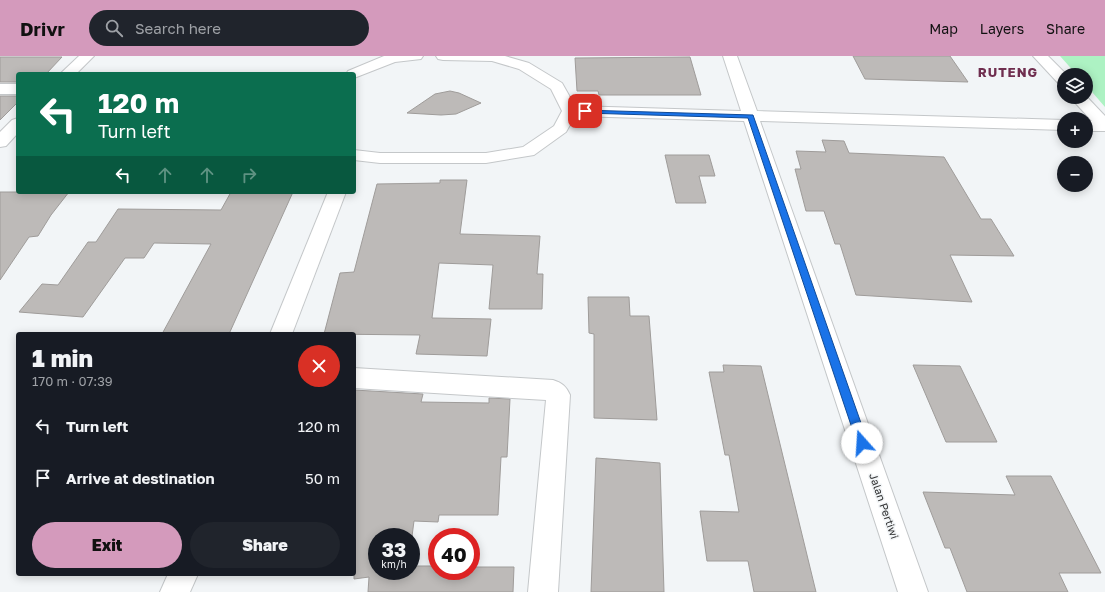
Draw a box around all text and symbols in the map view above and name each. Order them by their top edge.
search box [89,10,369,46]
text: Drivr [20,17,65,40]
icon: search [103,17,125,39]
text: Search here [135,19,221,37]
text: Map [929,20,958,37]
text: Layers [980,20,1024,37]
text: Share [1046,20,1085,37]
district label: RUTENG [978,64,1038,80]
map controls [1057,68,1093,192]
button: layers [1057,68,1093,104]
text: 120 m [98,86,179,119]
icon: left [32,88,84,140]
pin [568,94,602,128]
icon: arrive [574,100,596,122]
button: + [1057,112,1093,148]
text: Turn left [98,120,171,142]
button: − [1057,156,1093,192]
icon: left [112,164,134,186]
icon: ahead [154,164,176,186]
icon: ahead [196,164,218,186]
icon: right [238,164,260,186]
text: 1 min [32,343,93,372]
button: close [298,345,340,387]
text: 170 m · 07:39 [32,373,113,389]
icon: left [32,415,54,437]
text: Turn left [66,417,128,435]
text: 120 m [298,417,340,435]
position arrow [841,422,883,464]
icon: arrive [32,467,54,489]
text: Arrive at destination [66,469,215,487]
text: 50 m [305,469,340,487]
street label: Jalan Pertiwi [867,471,902,541]
button: Exit [32,522,182,568]
button: Share [190,522,340,568]
speed limit sign: 40 [428,528,480,580]
text: 33 [382,537,406,561]
text: km/h [381,558,407,570]

